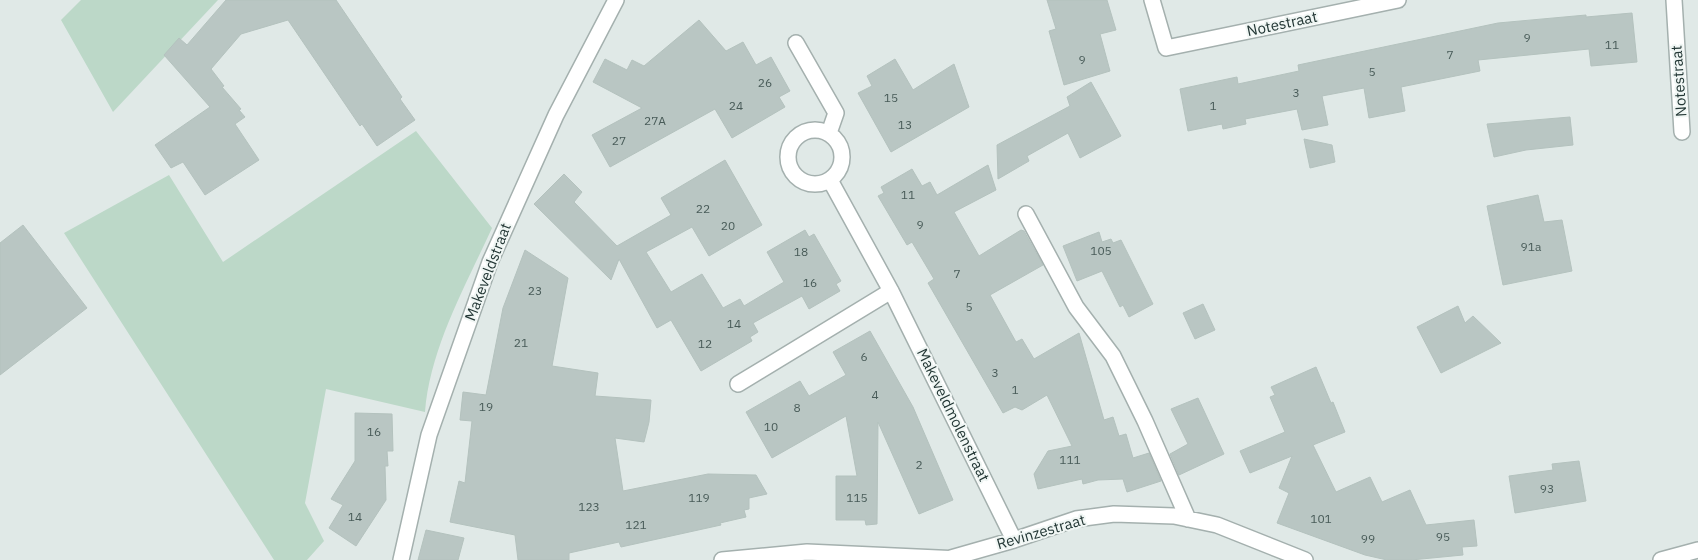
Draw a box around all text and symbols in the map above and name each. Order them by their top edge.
street label: Notestraat [1245,7,1319,40]
house number: 9 [1523,30,1531,45]
house number: 11 [1605,37,1619,52]
street label: Notestraat [1667,45,1690,117]
house number: 7 [1446,47,1454,62]
house number: 9 [1078,52,1086,67]
house number: 5 [1368,64,1376,79]
house number: 26 [758,75,772,90]
house number: 3 [1292,85,1300,100]
house number: 15 [884,90,898,105]
house number: 24 [729,98,743,113]
house number: 1 [1209,98,1217,113]
house number: 27A [644,113,666,128]
house number: 13 [898,117,912,132]
house number: 27 [612,133,626,148]
house number: 11 [901,187,915,202]
house number: 22 [696,201,710,216]
house number: 9 [916,217,924,232]
house number: 20 [721,218,735,233]
street label: Makeveldstraat [460,220,515,324]
house number: 91a [1521,239,1542,254]
house number: 105 [1090,243,1112,258]
house number: 18 [794,244,808,259]
house number: 7 [953,266,961,281]
house number: 16 [803,275,817,290]
house number: 23 [528,283,542,298]
house number: 5 [965,299,973,314]
house number: 14 [727,316,741,331]
house number: 21 [514,335,528,350]
house number: 12 [698,336,712,351]
street label: Makeveldmolenstraat [913,345,994,484]
house number: 6 [860,349,868,364]
house number: 3 [991,365,999,380]
house number: 1 [1011,382,1019,397]
house number: 4 [871,387,879,402]
house number: 19 [479,399,493,414]
house number: 8 [793,400,801,415]
house number: 10 [764,419,778,434]
house number: 16 [367,424,381,439]
house number: 111 [1059,452,1081,467]
house number: 2 [915,457,923,472]
house number: 93 [1540,481,1554,496]
house number: 119 [688,490,710,505]
house number: 115 [846,490,868,505]
house number: 123 [578,499,600,514]
house number: 14 [348,509,362,524]
street label: Revinzestraat [994,510,1087,553]
house number: 101 [1310,511,1332,526]
house number: 121 [625,517,647,532]
house number: 95 [1436,529,1450,544]
house number: 99 [1361,531,1375,546]

